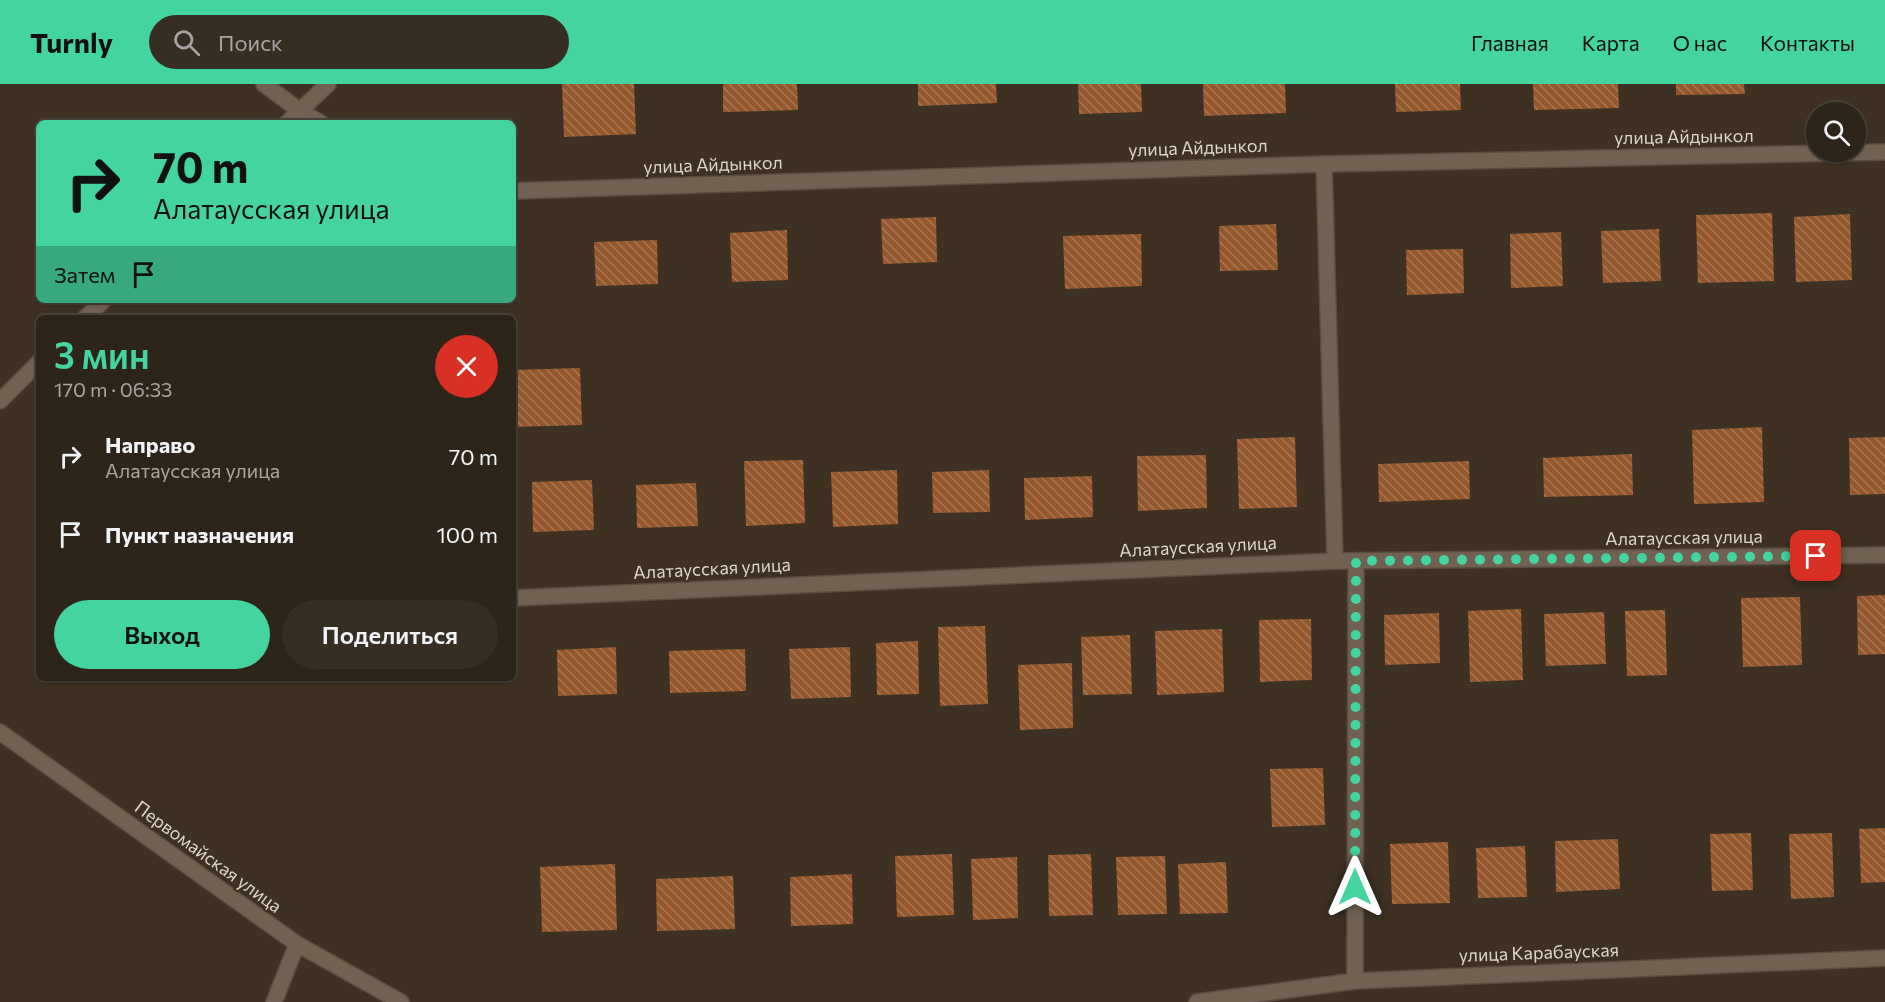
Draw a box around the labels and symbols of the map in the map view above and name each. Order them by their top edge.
street label: улица Айдынкол [1614,124,1754,148]
street label: улица Айдынкол [1128,134,1268,160]
street label: улица Айдынкол [643,151,783,177]
street label: Алатаусская улица [1605,525,1763,549]
pin [1790,530,1841,581]
street label: Алатаусская улица [1119,531,1277,561]
street label: Алатаусская улица [633,553,791,583]
street label: Первомайская улица [131,796,286,917]
position arrow [1323,855,1387,919]
street label: улица Карабауская [1458,938,1619,966]

